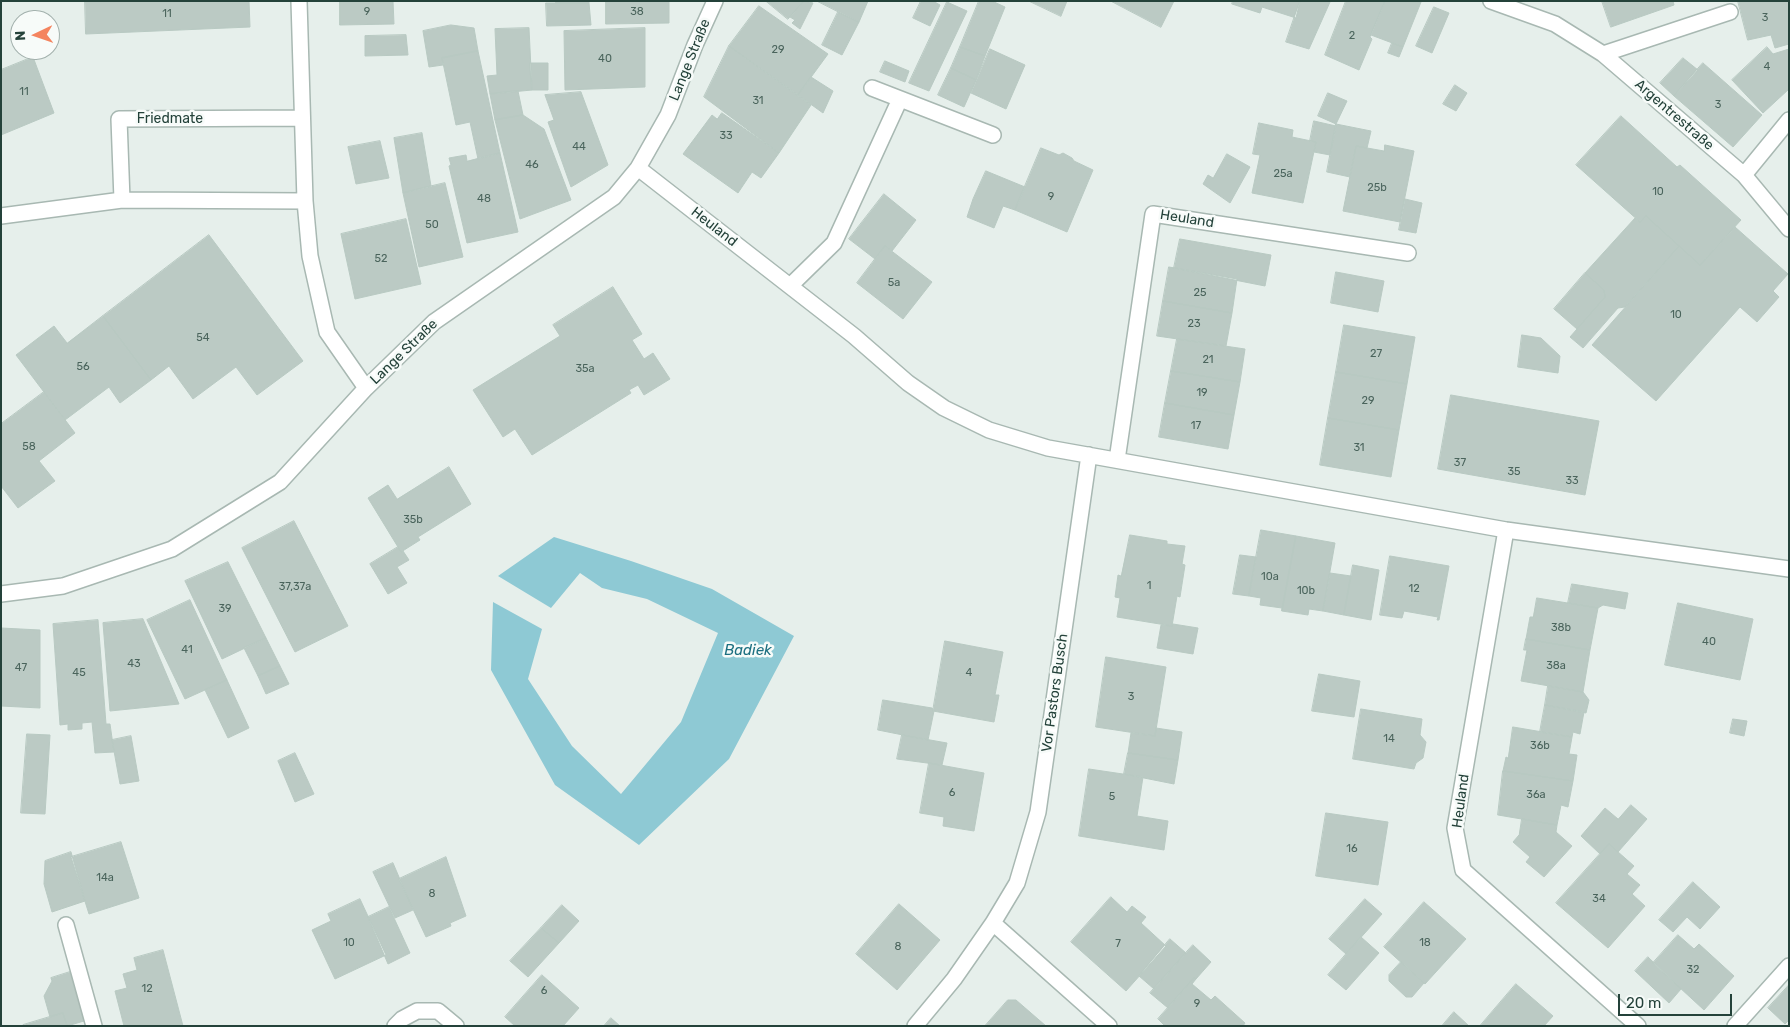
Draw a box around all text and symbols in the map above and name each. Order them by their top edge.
house number: 9 [364,5,370,19]
house number: 38 [630,5,644,19]
house number: 11 [162,7,172,21]
north arrow [10,10,60,60]
house number: 3 [1762,11,1768,25]
street label: Lange Straße [666,17,714,103]
house number: 2 [1349,29,1355,43]
text: N [12,30,29,41]
house number: 29 [772,43,784,57]
house number: 40 [598,52,612,66]
house number: 4 [1764,60,1770,74]
street label: Argentrestraße [1631,76,1717,154]
house number: 11 [19,85,29,99]
house number: 31 [752,94,764,108]
house number: 3 [1715,98,1721,112]
street label: Friedmate [137,111,203,127]
house number: 33 [719,129,733,143]
house number: 44 [572,140,586,154]
house number: 46 [525,158,539,172]
house number: 25a [1273,167,1293,181]
house number: 25b [1367,181,1387,195]
house number: 10 [1652,185,1664,199]
house number: 9 [1048,190,1054,204]
house number: 48 [477,192,491,206]
street label: Heuland [687,204,741,250]
street label: Heuland [1159,206,1215,232]
house number: 50 [425,218,439,232]
house number: 52 [375,252,387,266]
house number: 5a [888,276,900,290]
house number: 25 [1194,286,1206,300]
house number: 10 [1670,308,1682,322]
street label: Lange Straße [367,316,441,388]
house number: 23 [1187,317,1201,331]
house number: 54 [196,331,210,345]
house number: 27 [1370,347,1382,361]
house number: 21 [1202,353,1214,367]
house number: 56 [76,360,90,374]
house number: 35a [575,362,595,376]
house number: 19 [1196,386,1208,400]
house number: 29 [1362,394,1374,408]
house number: 17 [1191,419,1201,433]
house number: 58 [22,440,36,454]
house number: 31 [1353,441,1365,455]
house number: 37 [1454,456,1466,470]
house number: 35 [1507,465,1521,479]
house number: 33 [1565,474,1579,488]
house number: 35b [403,513,423,527]
house number: 10a [1261,570,1279,584]
house number: 1 [1147,579,1151,593]
house number: 37,37a [279,580,311,594]
house number: 12 [1408,582,1420,596]
house number: 10b [1297,584,1315,598]
house number: 39 [218,602,232,616]
house number: 38b [1551,621,1571,635]
street label: Vor Pastors Busch [1038,633,1072,753]
house number: 40 [1702,635,1716,649]
water label: Badiek [724,642,772,660]
house number: 41 [181,643,193,657]
house number: 43 [127,657,141,671]
house number: 38a [1546,659,1566,673]
house number: 47 [15,661,27,675]
house number: 45 [72,666,86,680]
house number: 4 [966,666,972,680]
house number: 3 [1128,690,1134,704]
house number: 14 [1383,732,1395,746]
house number: 36b [1530,739,1550,753]
street label: Heuland [1449,773,1473,829]
house number: 6 [949,786,955,800]
house number: 36a [1526,788,1546,802]
house number: 5 [1109,790,1115,804]
house number: 16 [1346,842,1358,856]
house number: 14a [96,871,114,885]
house number: 8 [429,887,435,901]
house number: 34 [1592,892,1606,906]
house number: 10 [343,936,355,950]
house number: 18 [1419,936,1431,950]
house number: 7 [1115,937,1121,951]
house number: 8 [895,940,901,954]
house number: 32 [1686,963,1700,977]
house number: 12 [141,982,153,996]
house number: 6 [541,984,547,998]
scale bar [1620,984,1734,1016]
text: 20 m [1626,994,1661,1012]
house number: 9 [1194,997,1200,1011]

